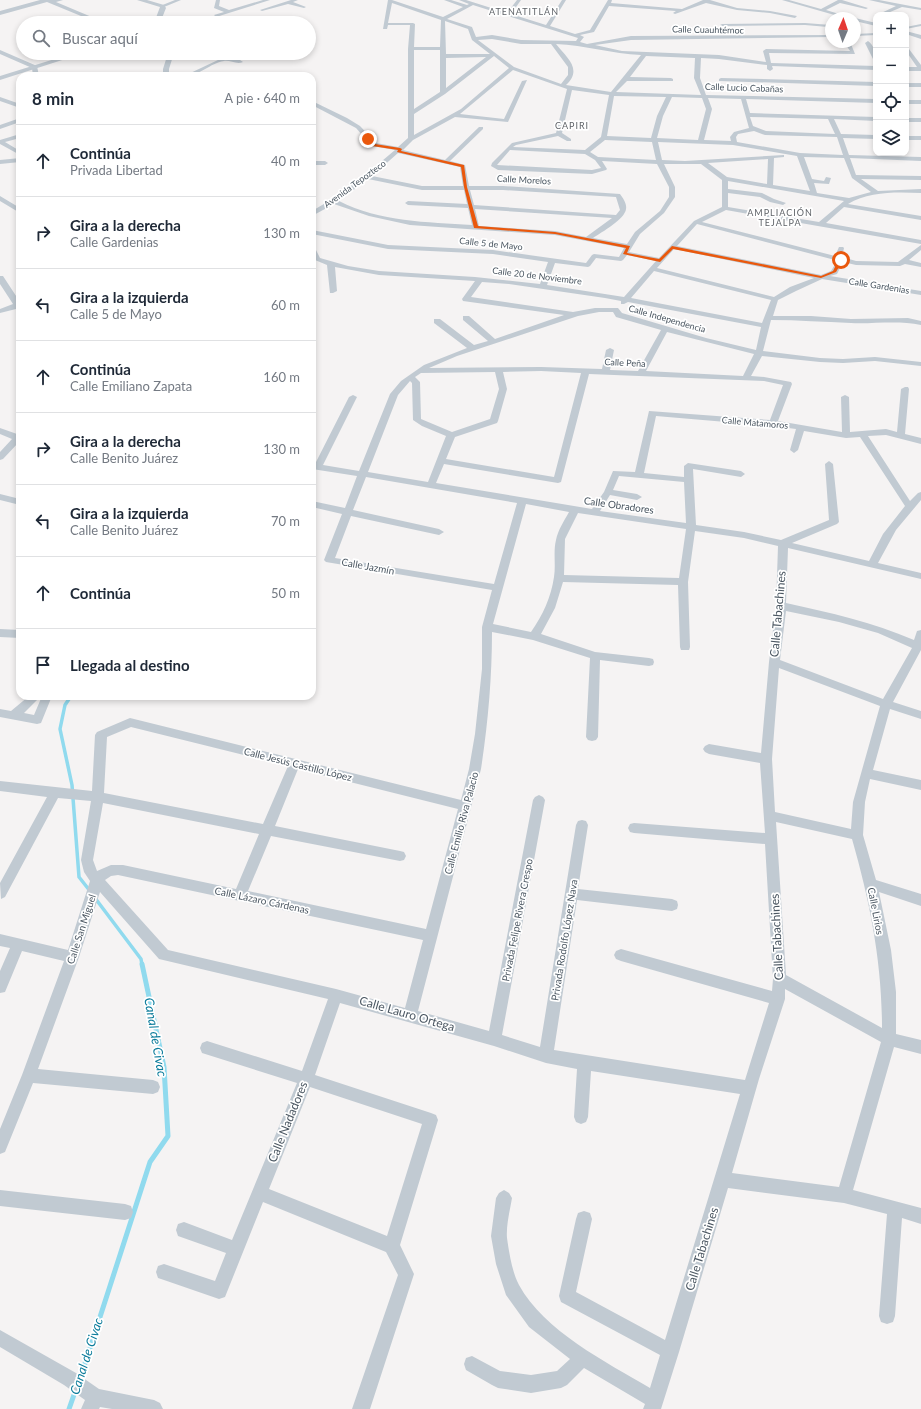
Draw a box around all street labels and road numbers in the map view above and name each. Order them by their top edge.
street label: Calle Cuauhtémoc [672,23,745,36]
street label: Calle Lucio Cabañas [705,81,783,94]
street label: Avenida Tepozteco [321,157,388,210]
street label: Calle Morelos [497,173,551,186]
street label: Calle 5 de Mayo [459,235,523,252]
street label: Calle 20 de Noviembre [492,265,583,286]
street label: Calle Gardenias [848,275,910,296]
street label: Calle Independencia [627,302,707,335]
street label: Calle Peña [604,356,646,369]
street label: Calle Matamoros [721,414,789,431]
street label: Calle Obradores [583,494,655,516]
street label: Calle Jazmín [341,555,395,577]
street label: Calle Tabachines [766,570,789,658]
street label: Calle Jesús Castillo López [243,745,354,783]
street label: Calle Emilio Riva Palacio [442,770,481,876]
street label: Privada Felipe Rivera Crespo [499,857,535,982]
street label: Privada Rodolfo López Nava [548,878,580,1002]
street label: Calle Lázaro Cárdenas [214,884,310,916]
street label: Calle Lirios [866,886,886,936]
street label: Calle San Miguel [64,893,98,965]
street label: Calle Tabachines [767,893,786,981]
street label: Calle Lauro Ortega [358,993,457,1034]
street label: Calle Nadadores [264,1079,311,1164]
street label: Calle Tabachines [682,1205,721,1292]

